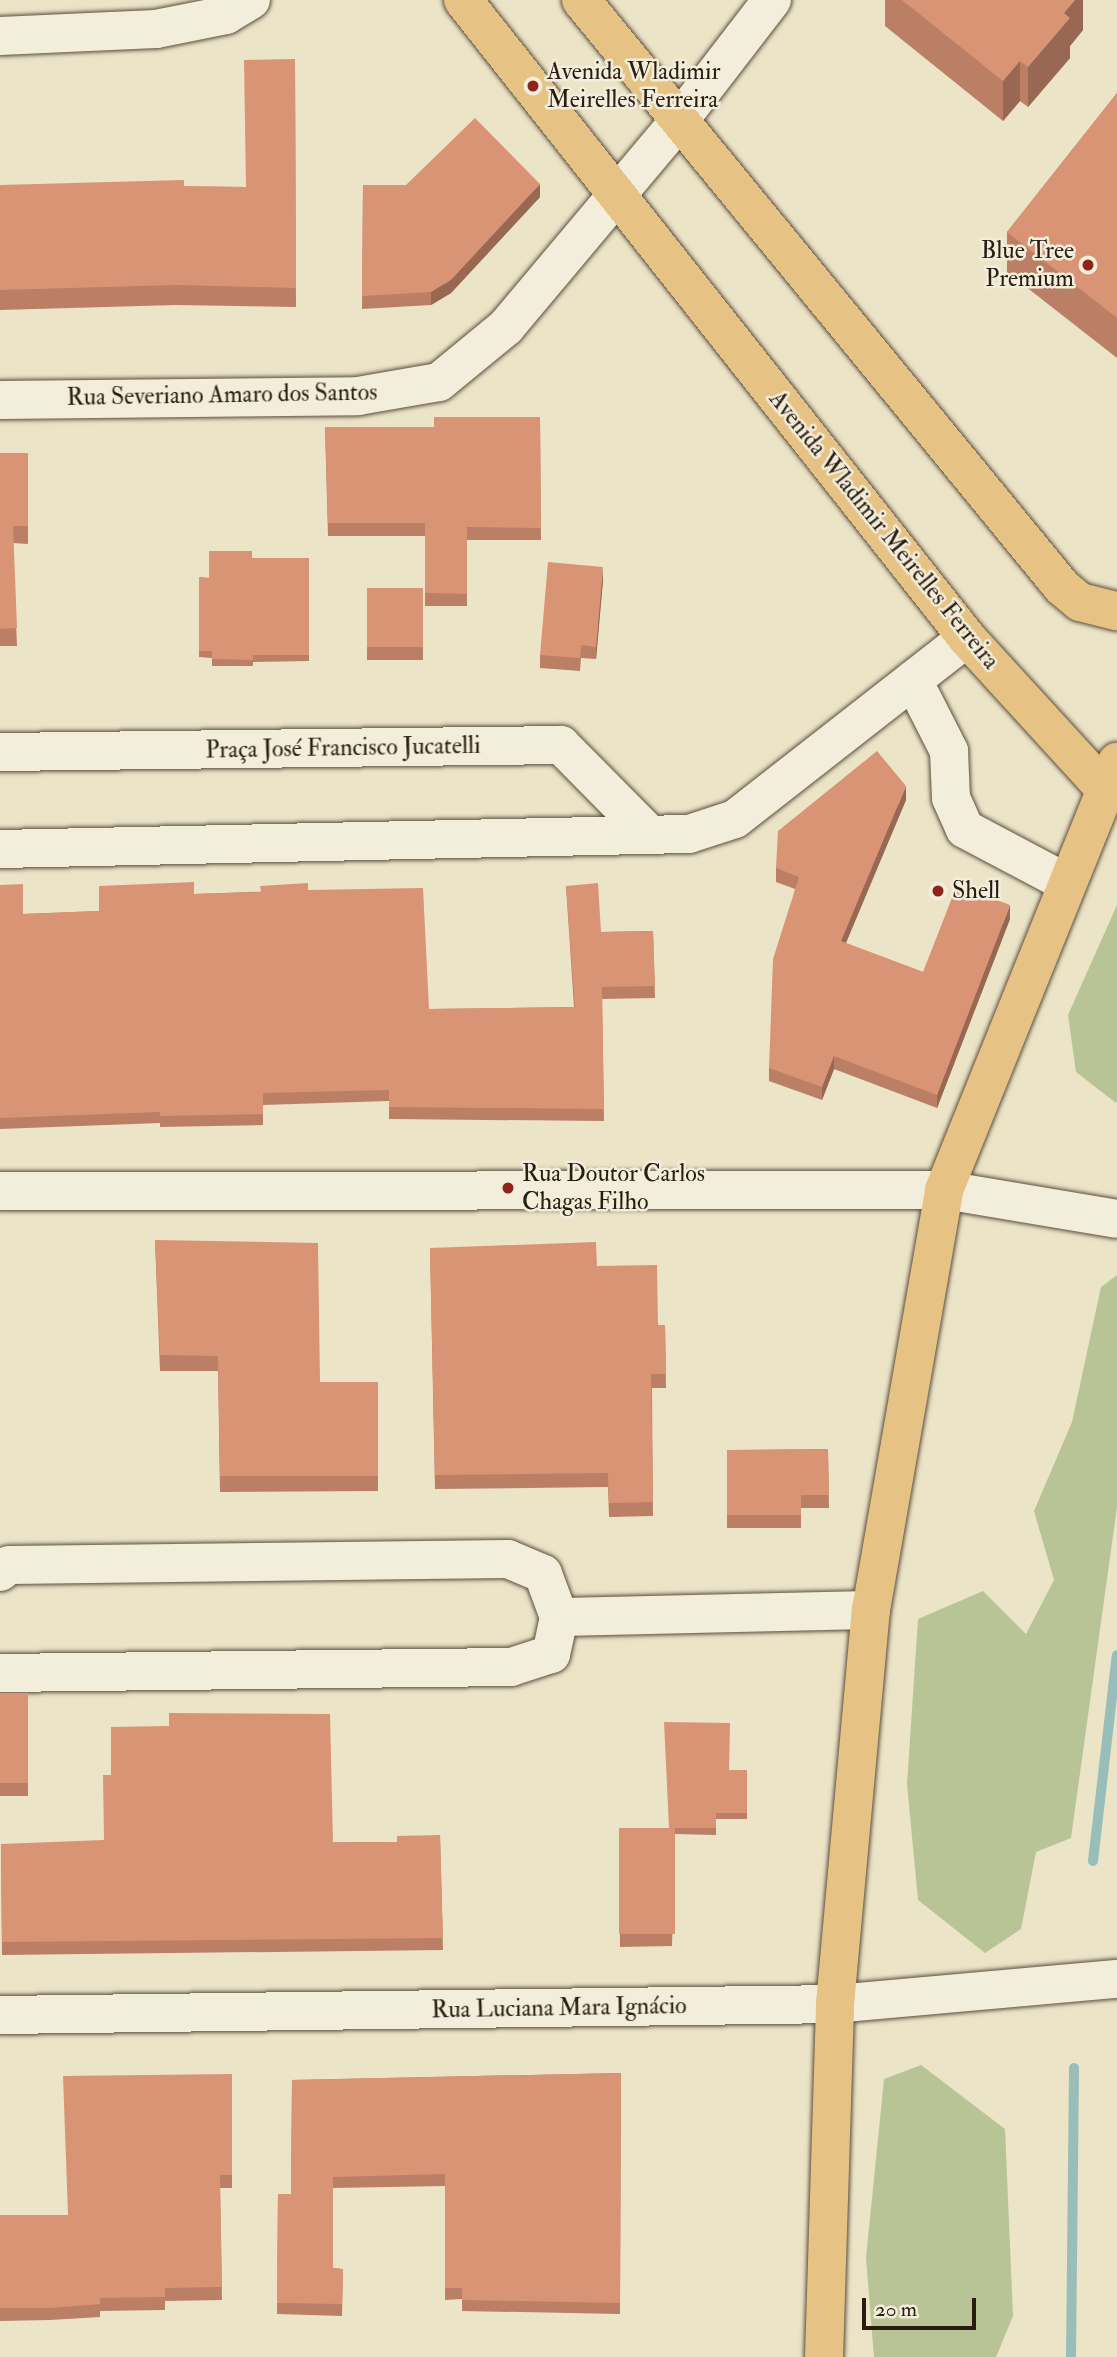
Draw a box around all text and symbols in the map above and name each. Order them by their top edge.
place label: Avenida Wladimir Meirelles Ferreira [547,58,720,114]
marker: Avenida Wladimir Meirelles Ferreira [525,78,541,94]
place label: Blue Tree Premium [981,237,1074,293]
marker: Blue Tree Premium [1080,257,1096,273]
street label: Rua Severiano Amaro dos Santos [66,378,378,412]
street label: Avenida Wladimir Meirelles Ferreira [763,385,1005,675]
street label: Praça José Francisco Jucatelli [205,731,481,765]
place label: Shell [952,877,1000,905]
marker: Shell [930,883,946,899]
place label: Rua Doutor Carlos Chagas Filho [522,1160,705,1216]
marker: Rua Doutor Carlos Chagas Filho [500,1180,516,1196]
street label: Rua Luciana Mara Ignácio [431,1991,687,2025]
scale bar [865,2284,979,2328]
text: 20 m [875,2296,917,2323]

